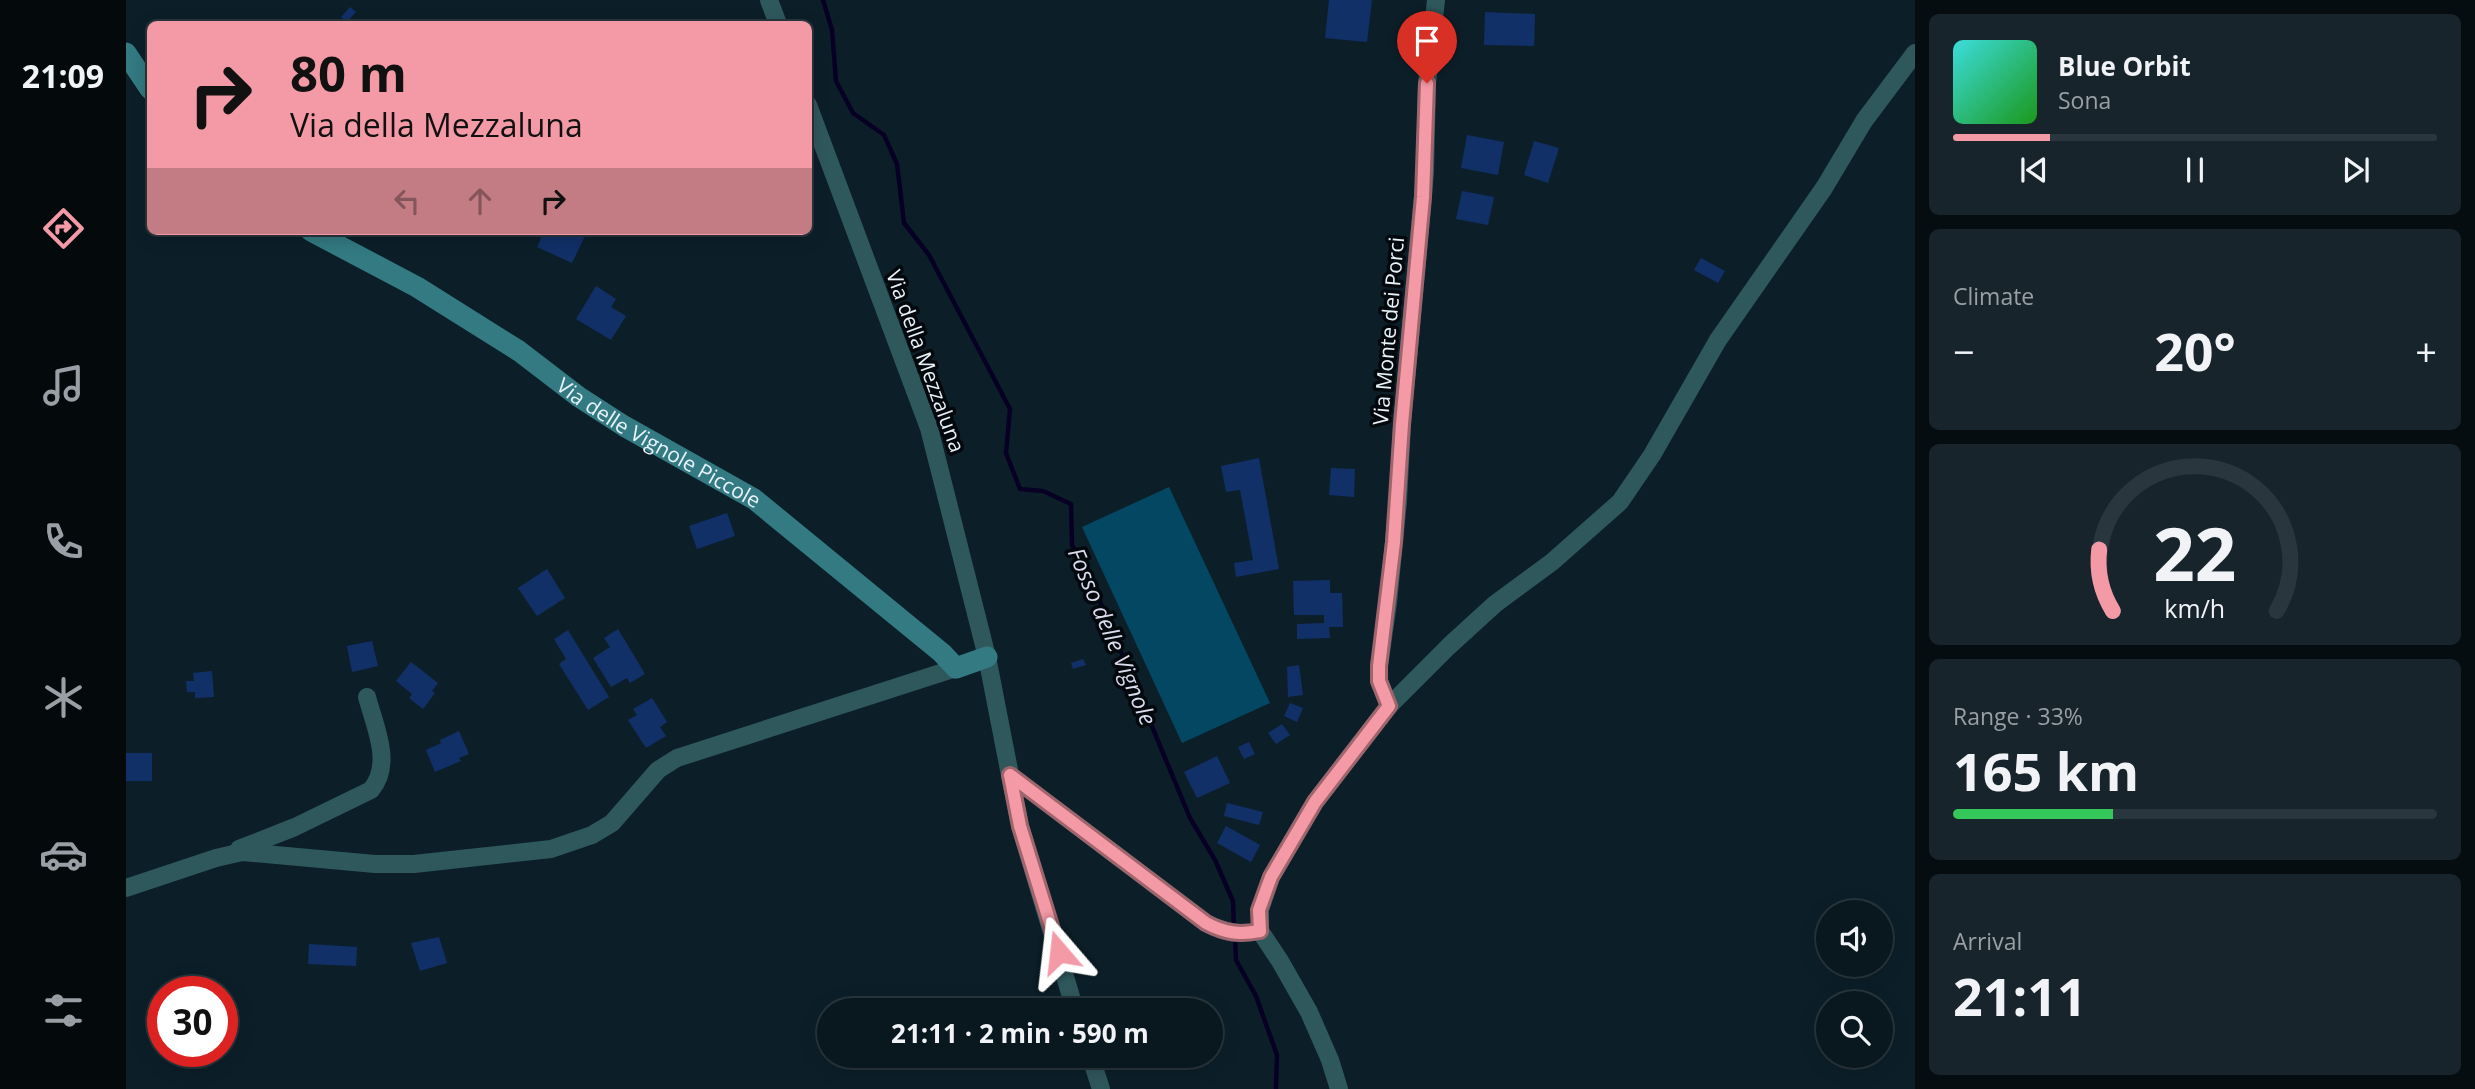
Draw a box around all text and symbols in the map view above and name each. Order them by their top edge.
pin [1397,11,1457,83]
icon: arrive [1408,22,1446,60]
text: 80 m [290,40,407,106]
text: Blue Orbit [2058,48,2191,84]
icon: right [175,49,266,140]
text: 21:09 [22,54,104,97]
text: Sona [2058,84,2111,116]
text: Via della Mezzaluna [290,103,583,146]
icon: previous [2015,151,2053,189]
icon: pause [2176,151,2214,189]
icon: next [2337,151,2375,189]
icon: left [388,182,426,220]
icon: ahead [461,182,499,220]
icon: right [534,182,572,220]
icon: directions [39,204,88,253]
street label: Via Monte dei Porci [1366,236,1410,426]
street label: Via della Mezzaluna [880,266,972,456]
text: Climate [1953,280,2034,312]
text: 20° [2154,315,2236,386]
text: − [1953,325,1975,377]
text: + [2415,325,2437,377]
icon: music [39,361,88,410]
street label: Via delle Vignole Piccole [551,371,766,514]
text: 22 [2153,503,2237,602]
icon: phone [39,517,88,566]
water label: Fosso delle Vignole [1061,542,1165,730]
text: km/h [2165,590,2225,624]
icon: climate [39,673,88,722]
text: Range · 33% [1953,700,2083,732]
text: 165 km [1953,735,2139,806]
icon: car [39,830,88,879]
map controls [1816,900,1893,1068]
button: sound [1816,900,1893,977]
position arrow [1022,915,1096,989]
text: Arrival [1953,925,2022,957]
text: 21:11 [1953,960,2087,1031]
speed limit sign: 30 [147,976,238,1067]
icon: filters [39,986,88,1035]
button: search [1816,991,1893,1068]
text: 21:11 · 2 min · 590 m [891,1015,1149,1051]

